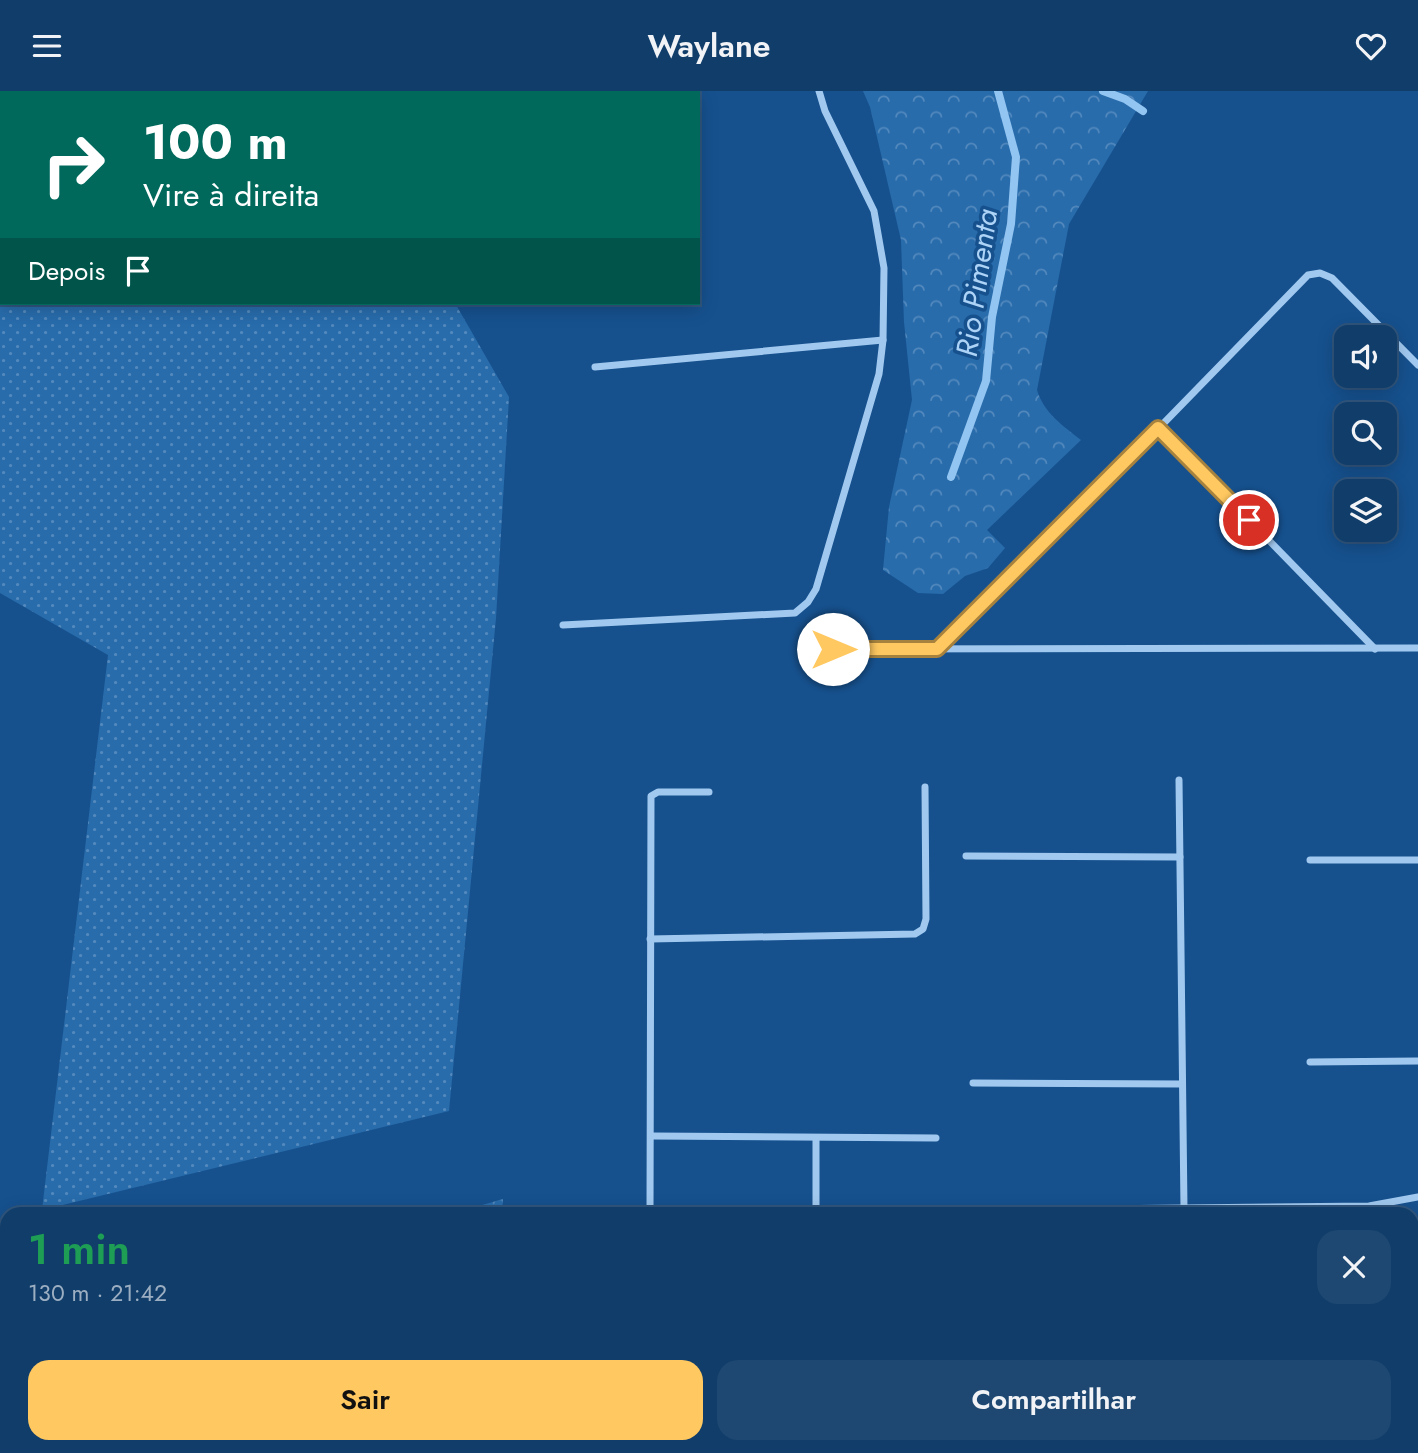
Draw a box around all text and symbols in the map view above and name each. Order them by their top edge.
text: Waylane [647,23,771,69]
icon: menu [28,27,66,65]
icon: heart [1352,27,1390,65]
text: 100 m [143,107,288,177]
icon: right [28,119,119,210]
text: Vire à direita [143,172,319,218]
water label: Rio Pimenta [945,206,1008,360]
text: Depois [28,252,105,290]
icon: arrive [119,252,157,290]
map controls [1334,325,1397,542]
button: sound [1334,325,1397,388]
button: search [1334,402,1397,465]
button: layers [1334,479,1397,542]
pin [1219,490,1279,550]
icon: arrive [1230,501,1268,539]
position arrow [796,612,870,686]
text: 1 min [28,1219,130,1280]
button: close [1317,1230,1391,1304]
text: 130 m · 21:42 [28,1276,167,1310]
button: Sair [28,1360,703,1440]
button: Compartilhar [717,1360,1391,1440]

